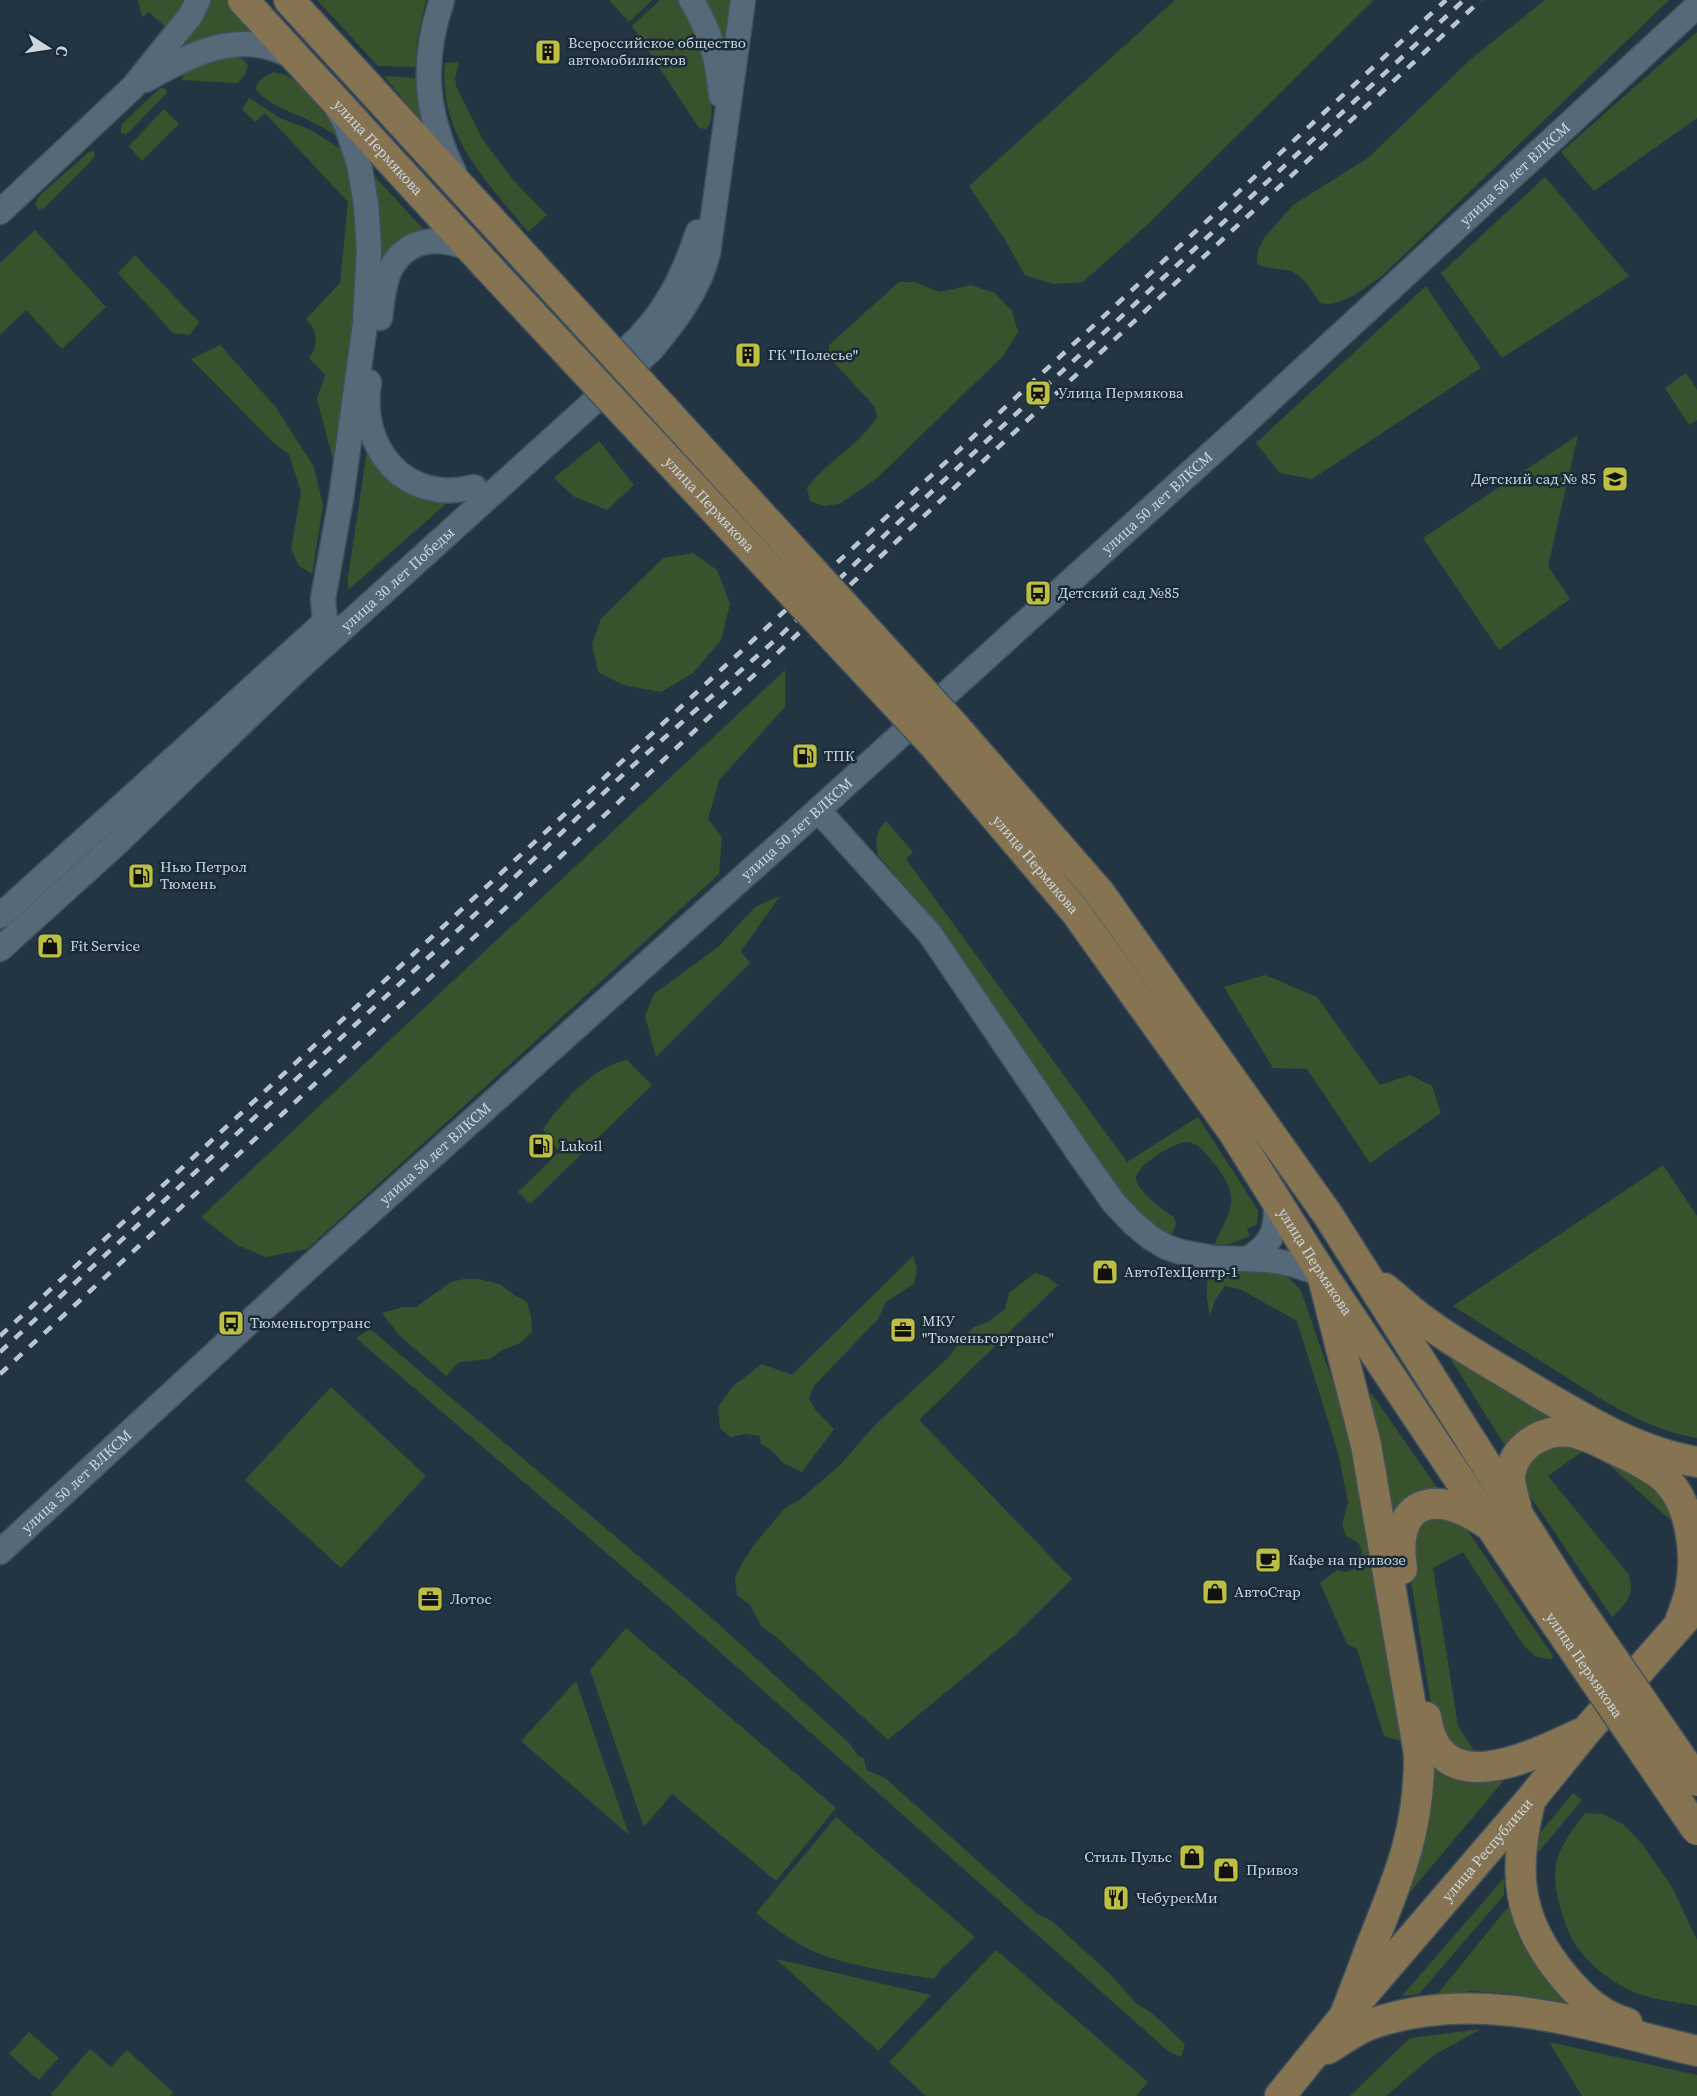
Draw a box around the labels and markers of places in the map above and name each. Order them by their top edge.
place label: Всероссийское общество автомобилистов [568,32,746,70]
building icon: Всероссийское общество автомобилистов [533,37,563,67]
building icon: ГК "Полесье" [733,340,763,370]
place label: ГК "Полесье" [768,344,858,365]
station icon: Улица Пермякова [1023,378,1053,408]
place label: Улица Пермякова [1058,382,1184,403]
school or university icon: Детский сад № 85 [1600,464,1630,494]
place label: Детский сад № 85 [1471,468,1596,489]
bus stop icon: Детский сад №85 [1023,578,1053,608]
place label: Детский сад №85 [1058,582,1179,603]
fuel station icon: ТПК [790,741,820,771]
place label: ТПК [824,745,855,766]
place label: Нью Петрол Тюмень [160,856,247,894]
fuel station icon: Нью Петрол Тюмень [126,861,156,891]
shop icon: Fit Service [35,931,65,961]
place label: Fit Service [70,935,141,956]
fuel station icon: Lukoil [526,1131,556,1161]
place label: Lukoil [560,1135,603,1156]
shop icon: АвтоТехЦентр-1 [1090,1257,1120,1287]
place label: АвтоТехЦентр-1 [1124,1261,1238,1282]
bus stop icon: Тюменьгортранс [216,1308,246,1338]
place label: МКУ "Тюменьгортранс" [922,1310,1054,1348]
place label: Тюменьгортранс [250,1312,371,1333]
office icon: МКУ "Тюменьгортранс" [888,1315,918,1345]
cafe icon: Кафе на привозе [1253,1545,1283,1575]
place label: Кафе на привозе [1288,1549,1406,1570]
shop icon: АвтоСтар [1200,1577,1230,1607]
place label: АвтоСтар [1234,1581,1301,1602]
office icon: Лотос [415,1584,445,1614]
place label: Лотос [450,1588,492,1609]
shop icon: Стиль Пульс [1177,1842,1207,1872]
place label: Стиль Пульс [1084,1846,1172,1867]
shop icon: Привоз [1211,1855,1241,1885]
place label: Привоз [1246,1859,1298,1880]
restaurant icon: ЧебурекМи [1101,1883,1131,1913]
place label: ЧебурекМи [1136,1887,1218,1908]

